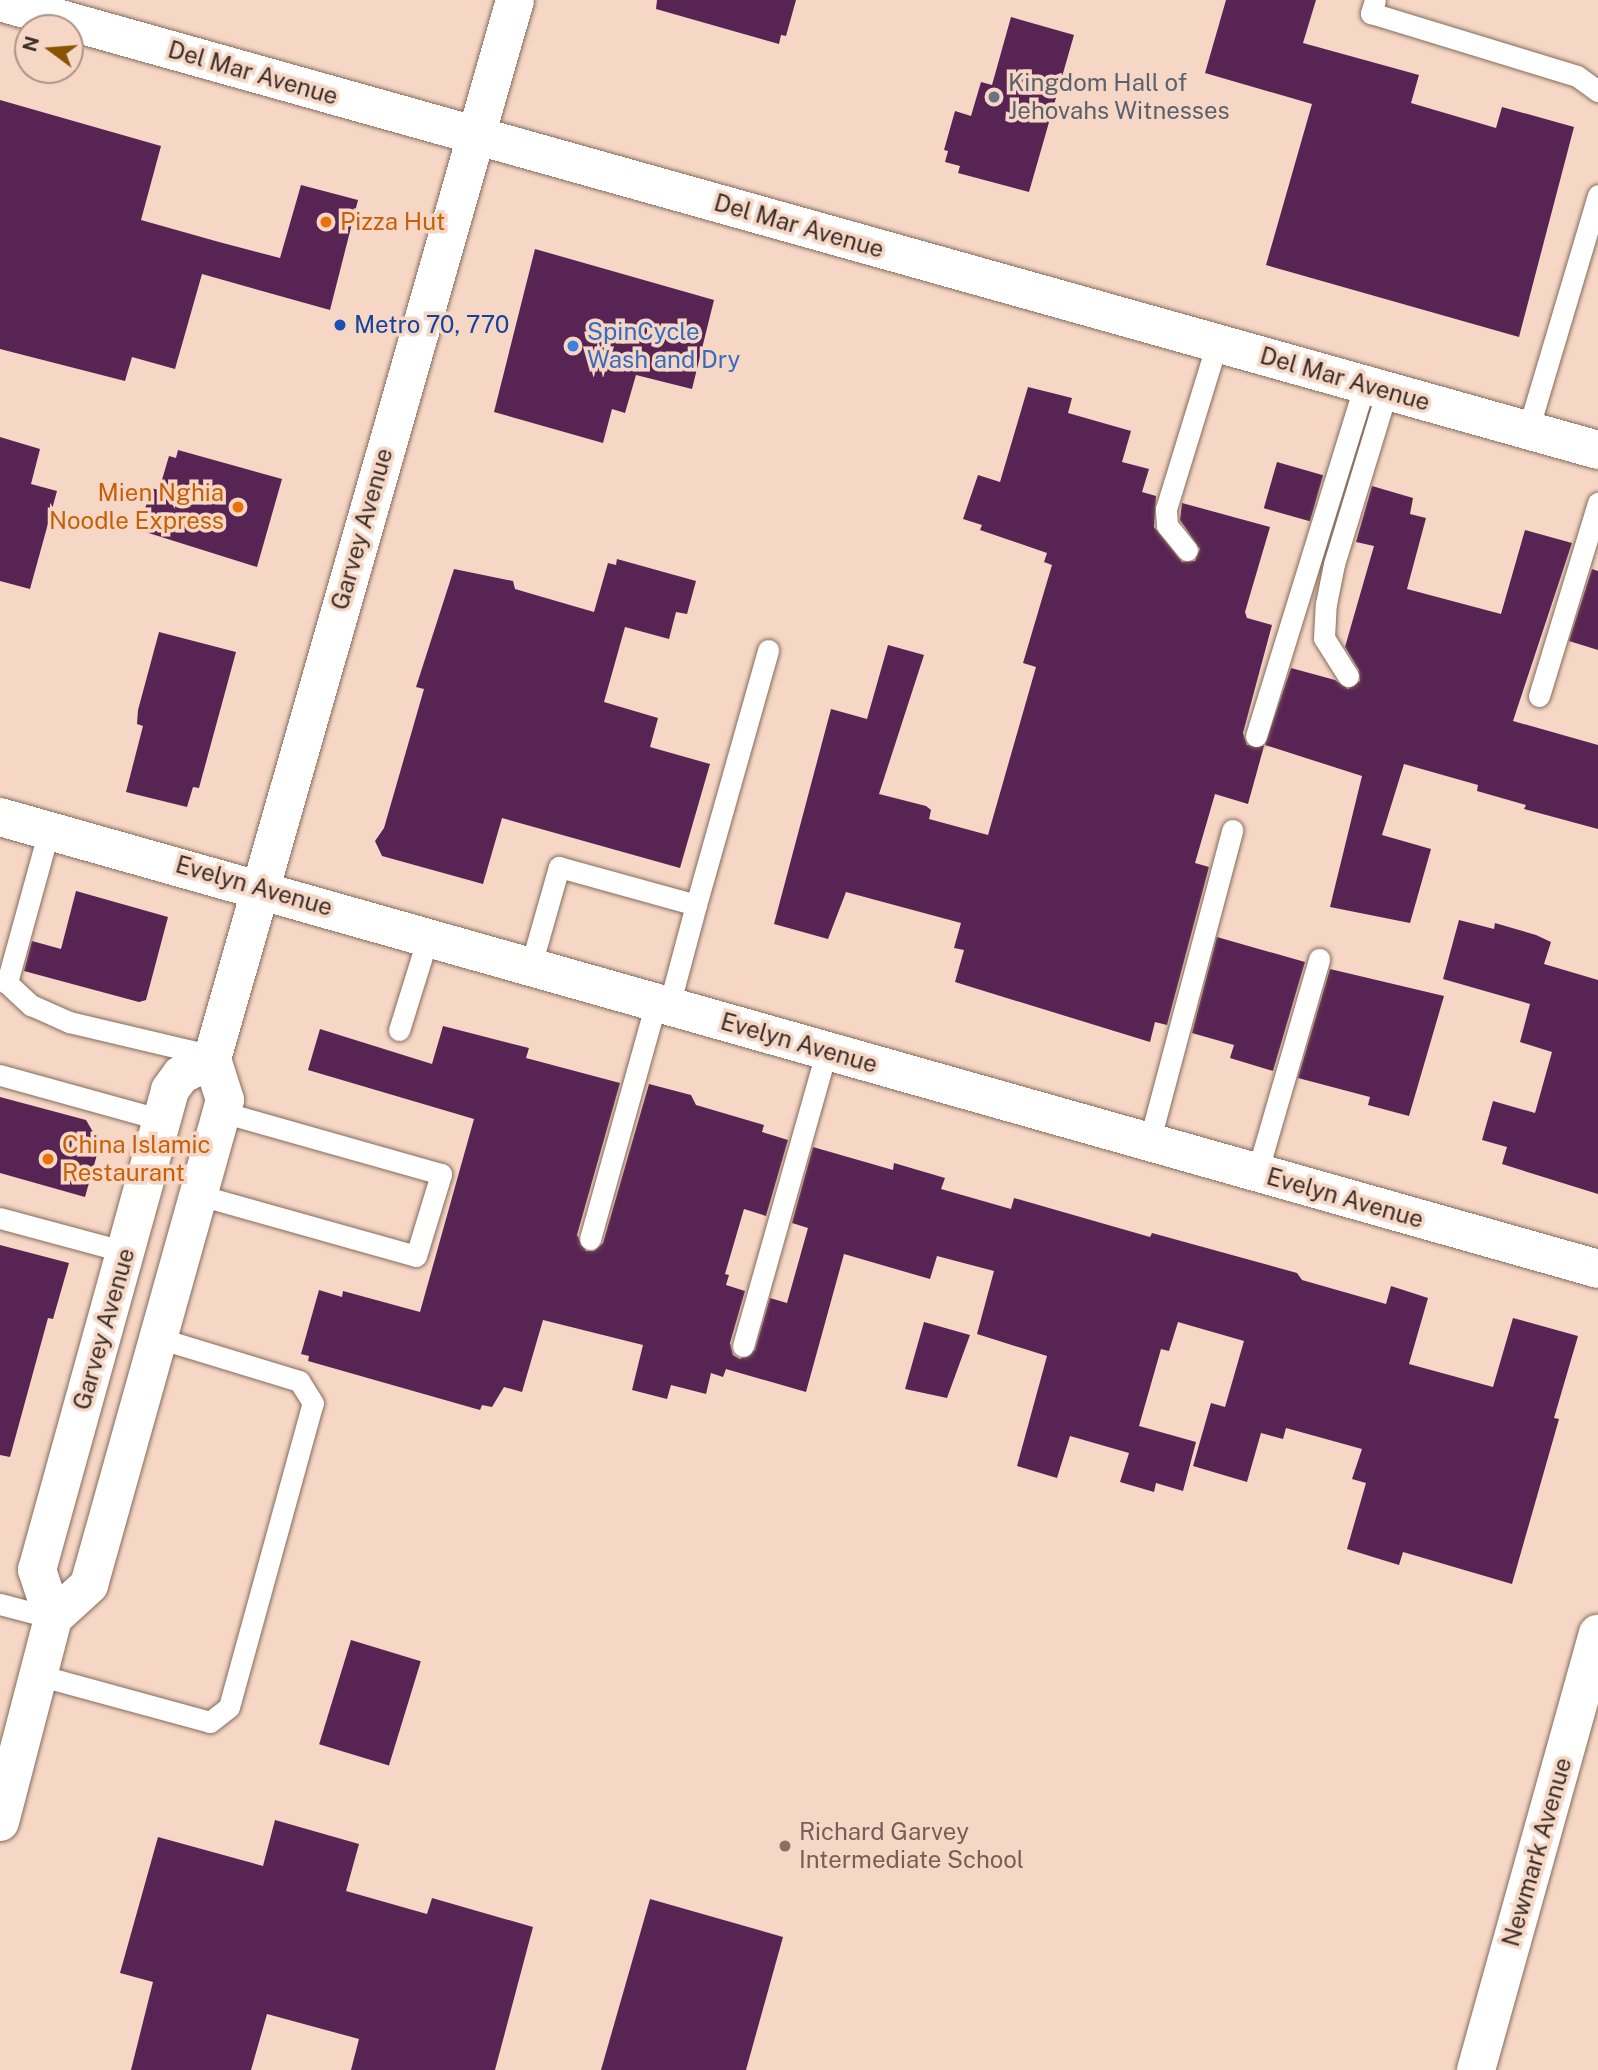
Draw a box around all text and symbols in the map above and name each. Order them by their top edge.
north arrow [14,14,84,84]
text: N [18,34,43,54]
street label: Del Mar Avenue [165,35,341,111]
place label: Kingdom Hall of Jehovahs Witnesses [1008,69,1230,125]
marker: Kingdom Hall of Jehovahs Witnesses [986,89,1002,105]
street label: Del Mar Avenue [711,188,887,264]
place label: Pizza Hut [340,208,445,236]
marker: Pizza Hut [318,214,334,230]
place label: Metro 70, 770 [354,311,510,339]
marker: Metro 70, 770 [332,317,348,333]
place label: SpinCycle Wash and Dry [587,318,740,374]
marker: SpinCycle Wash and Dry [565,338,581,354]
street label: Del Mar Avenue [1257,341,1433,417]
street label: Garvey Avenue [325,445,399,613]
place label: Mien Nghia Noodle Express [49,479,224,535]
marker: Mien Nghia Noodle Express [230,499,246,515]
street label: Evelyn Avenue [172,850,336,922]
street label: Evelyn Avenue [717,1007,881,1079]
place label: China Islamic Restaurant [62,1131,210,1187]
marker: China Islamic Restaurant [40,1151,56,1167]
street label: Evelyn Avenue [1263,1162,1427,1234]
street label: Garvey Avenue [67,1245,141,1413]
street label: Newmark Avenue [1496,1754,1578,1950]
place label: Richard Garvey Intermediate School [799,1818,1024,1874]
marker: Richard Garvey Intermediate School [777,1838,793,1854]

